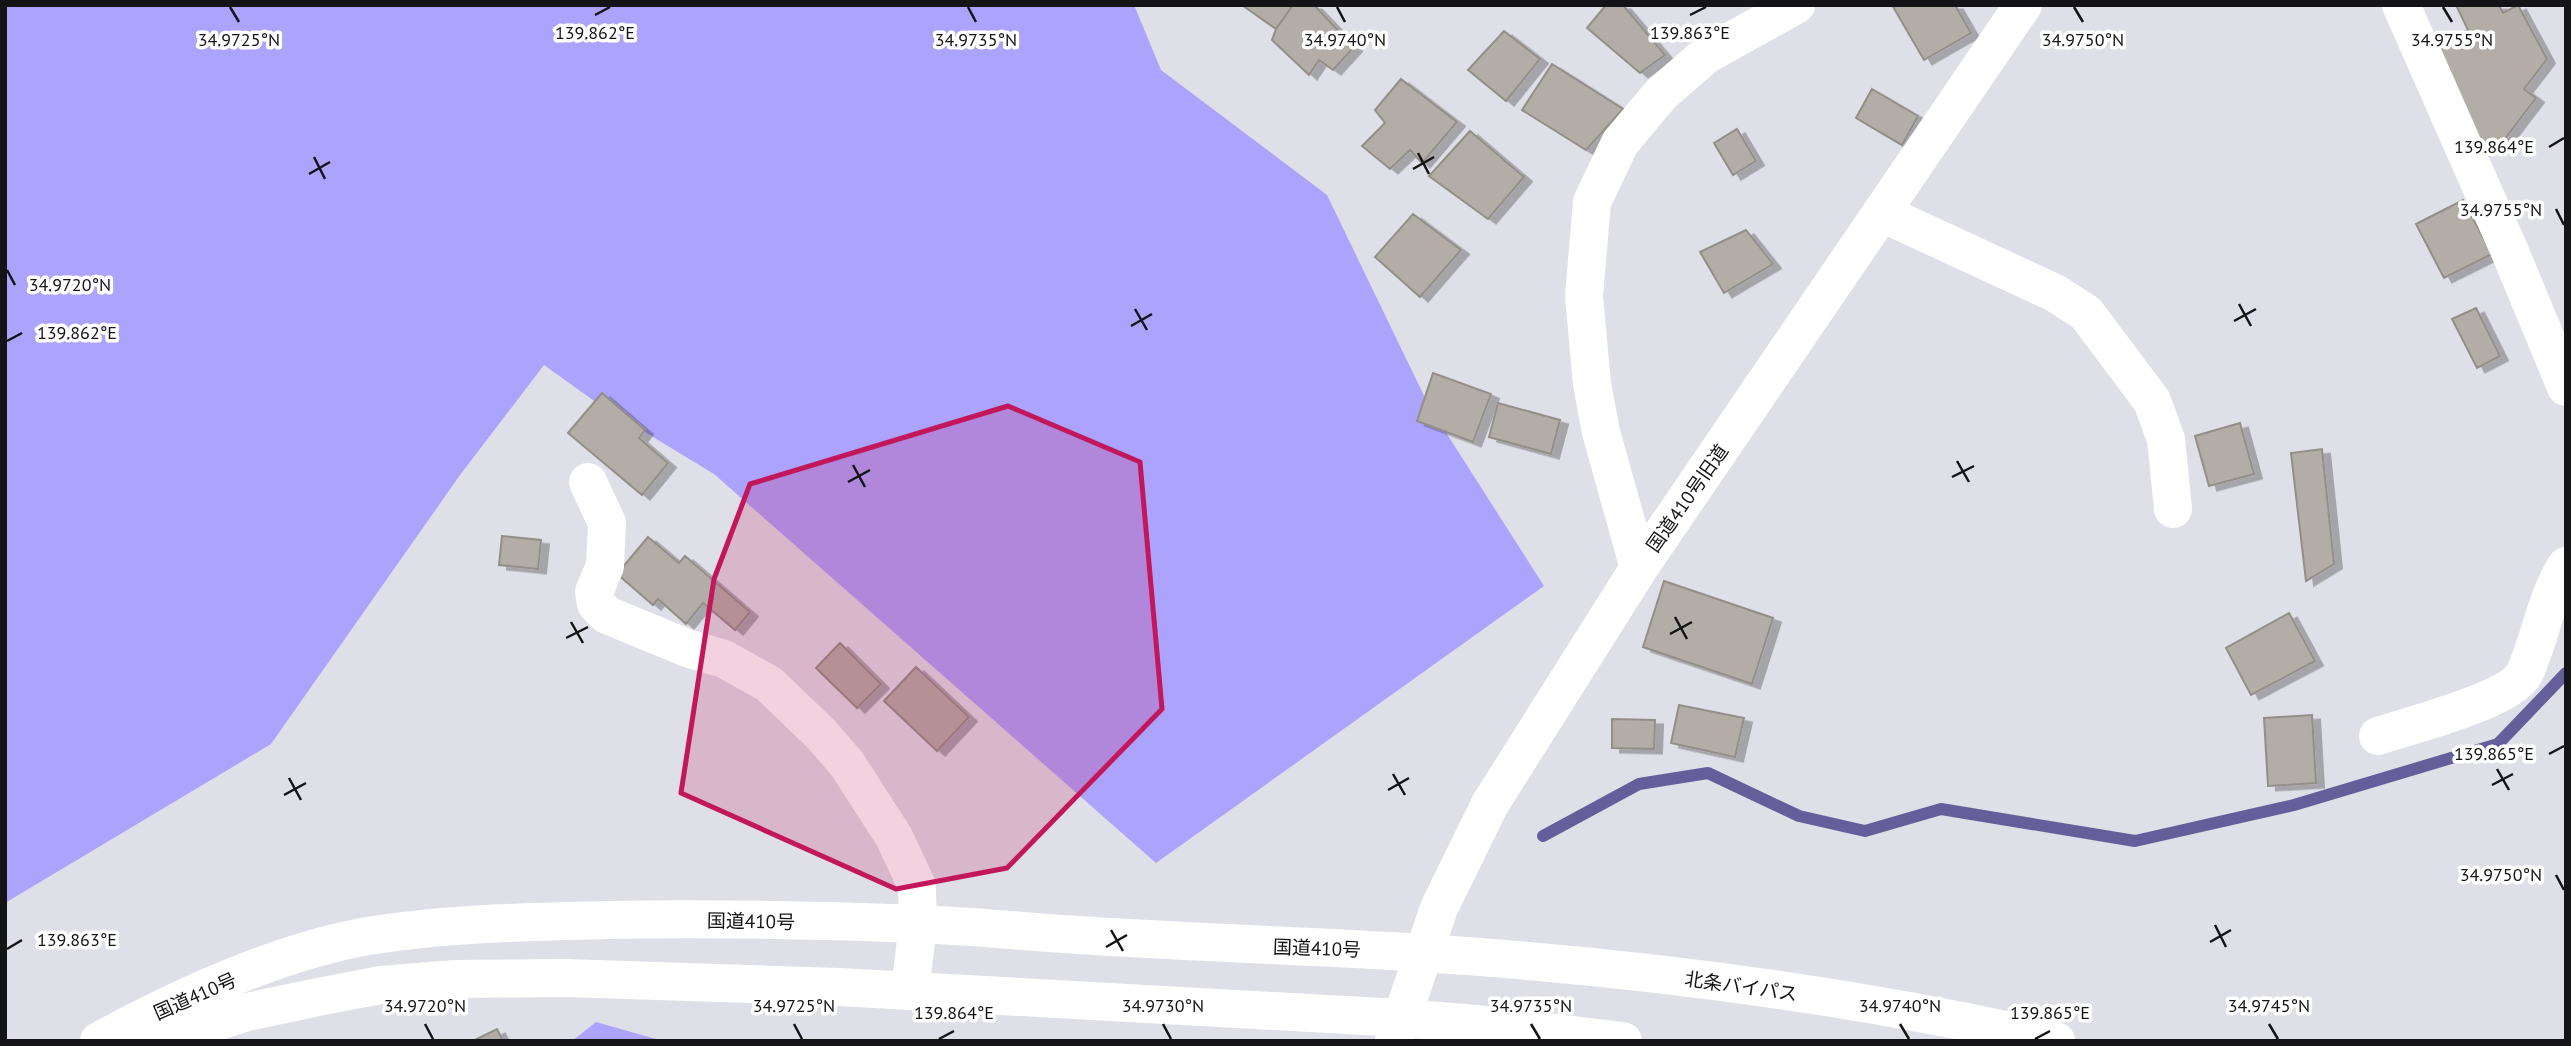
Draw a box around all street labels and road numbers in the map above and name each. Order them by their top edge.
street label: 国道410号旧道 [1641,439,1733,557]
street label: 国道410号 [707,908,795,934]
street label: 国道410号 [1273,934,1361,962]
street label: 北条バイパス [1683,966,1799,1006]
street label: 国道410号 [150,967,240,1025]

